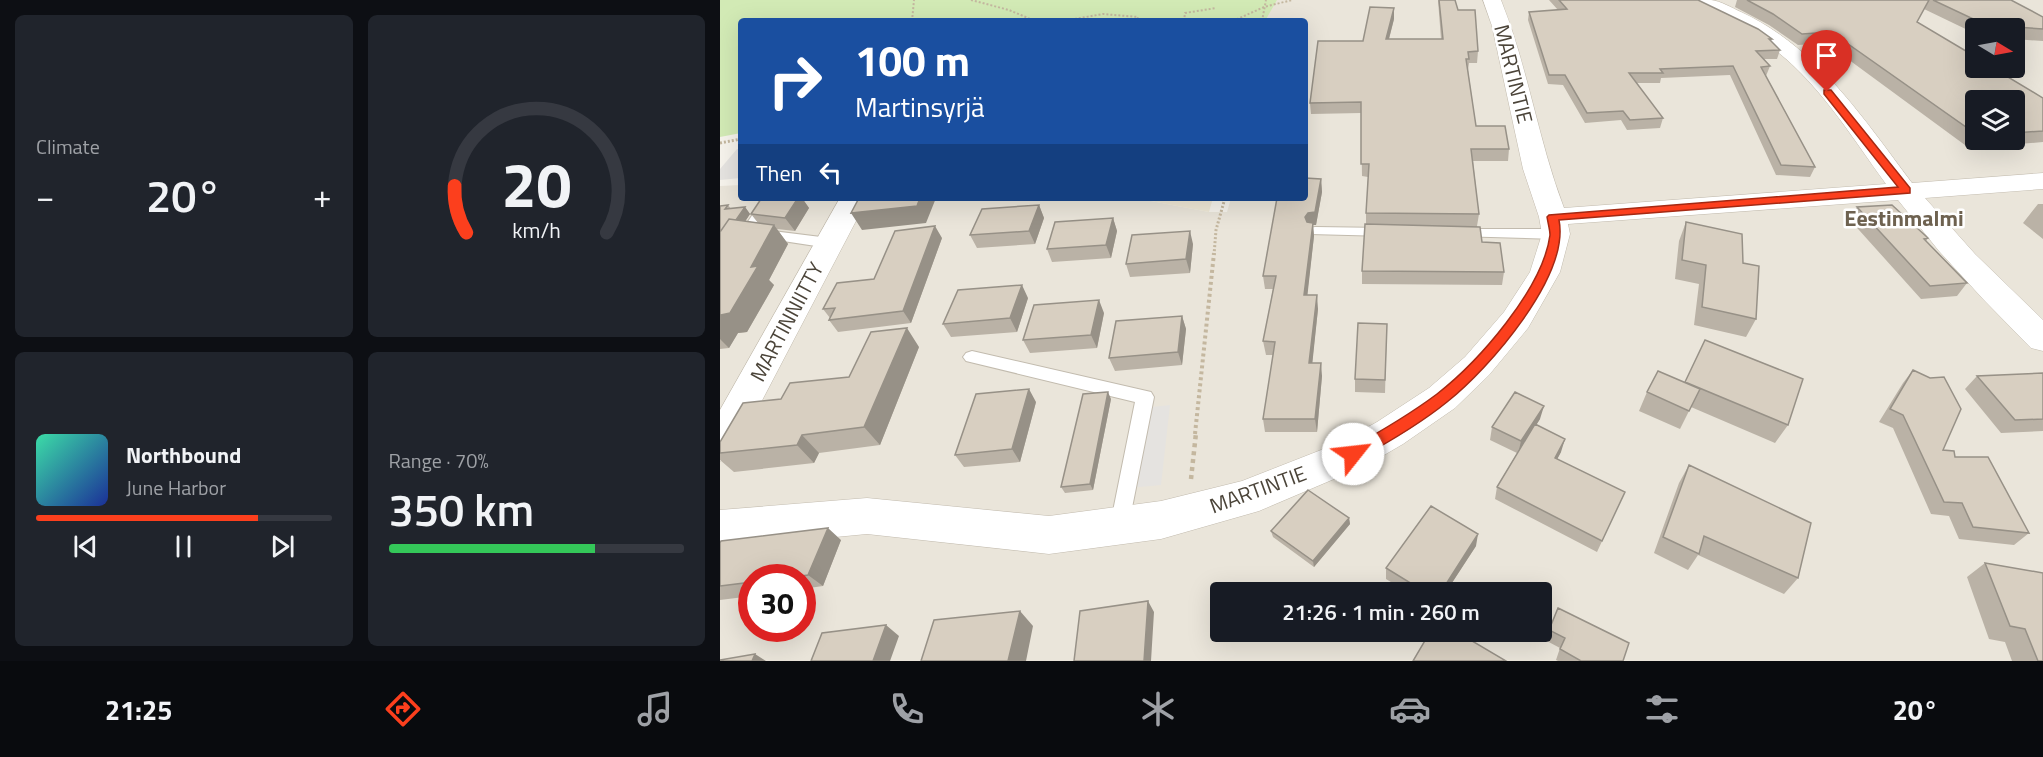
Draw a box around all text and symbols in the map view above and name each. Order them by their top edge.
north arrow [1965,18,2025,78]
map controls [1965,18,2025,150]
street label: MARTINTIE [1486,21,1542,127]
text: 100 m [855,28,970,92]
pin [1801,30,1852,92]
icon: arrive [1810,39,1843,72]
icon: right [756,42,834,120]
text: Martinsyrjä [855,86,985,127]
button: layers [1965,90,2025,150]
text: Climate [36,131,100,162]
text: 20 [501,136,571,231]
text: Then [756,156,802,190]
icon: left [814,156,847,189]
text: 20° [146,161,222,229]
text: − [36,171,54,221]
text: + [313,171,331,221]
district label: Eestinmalmi [1844,201,1964,235]
text: km/h [512,214,561,246]
street label: MARTINNIITTY [741,255,831,387]
position arrow [1321,422,1385,486]
text: Northbound [126,438,241,472]
text: Range · 70% [389,445,489,476]
street label: MARTINTIE [1205,457,1311,521]
text: June Harbor [126,472,226,503]
text: 350 km [389,475,534,543]
icon: previous [69,530,102,563]
icon: pause [167,530,200,563]
icon: next [266,530,299,563]
speed limit sign: 30 [738,564,816,642]
text: 21:26 · 1 min · 260 m [1282,595,1480,629]
icon: directions [382,688,424,730]
icon: music [634,688,676,730]
icon: phone [886,688,928,730]
icon: climate [1137,688,1179,730]
icon: car [1389,688,1431,730]
icon: filters [1641,688,1683,730]
text: 21:25 [105,689,172,730]
text: 20° [1893,689,1938,730]

